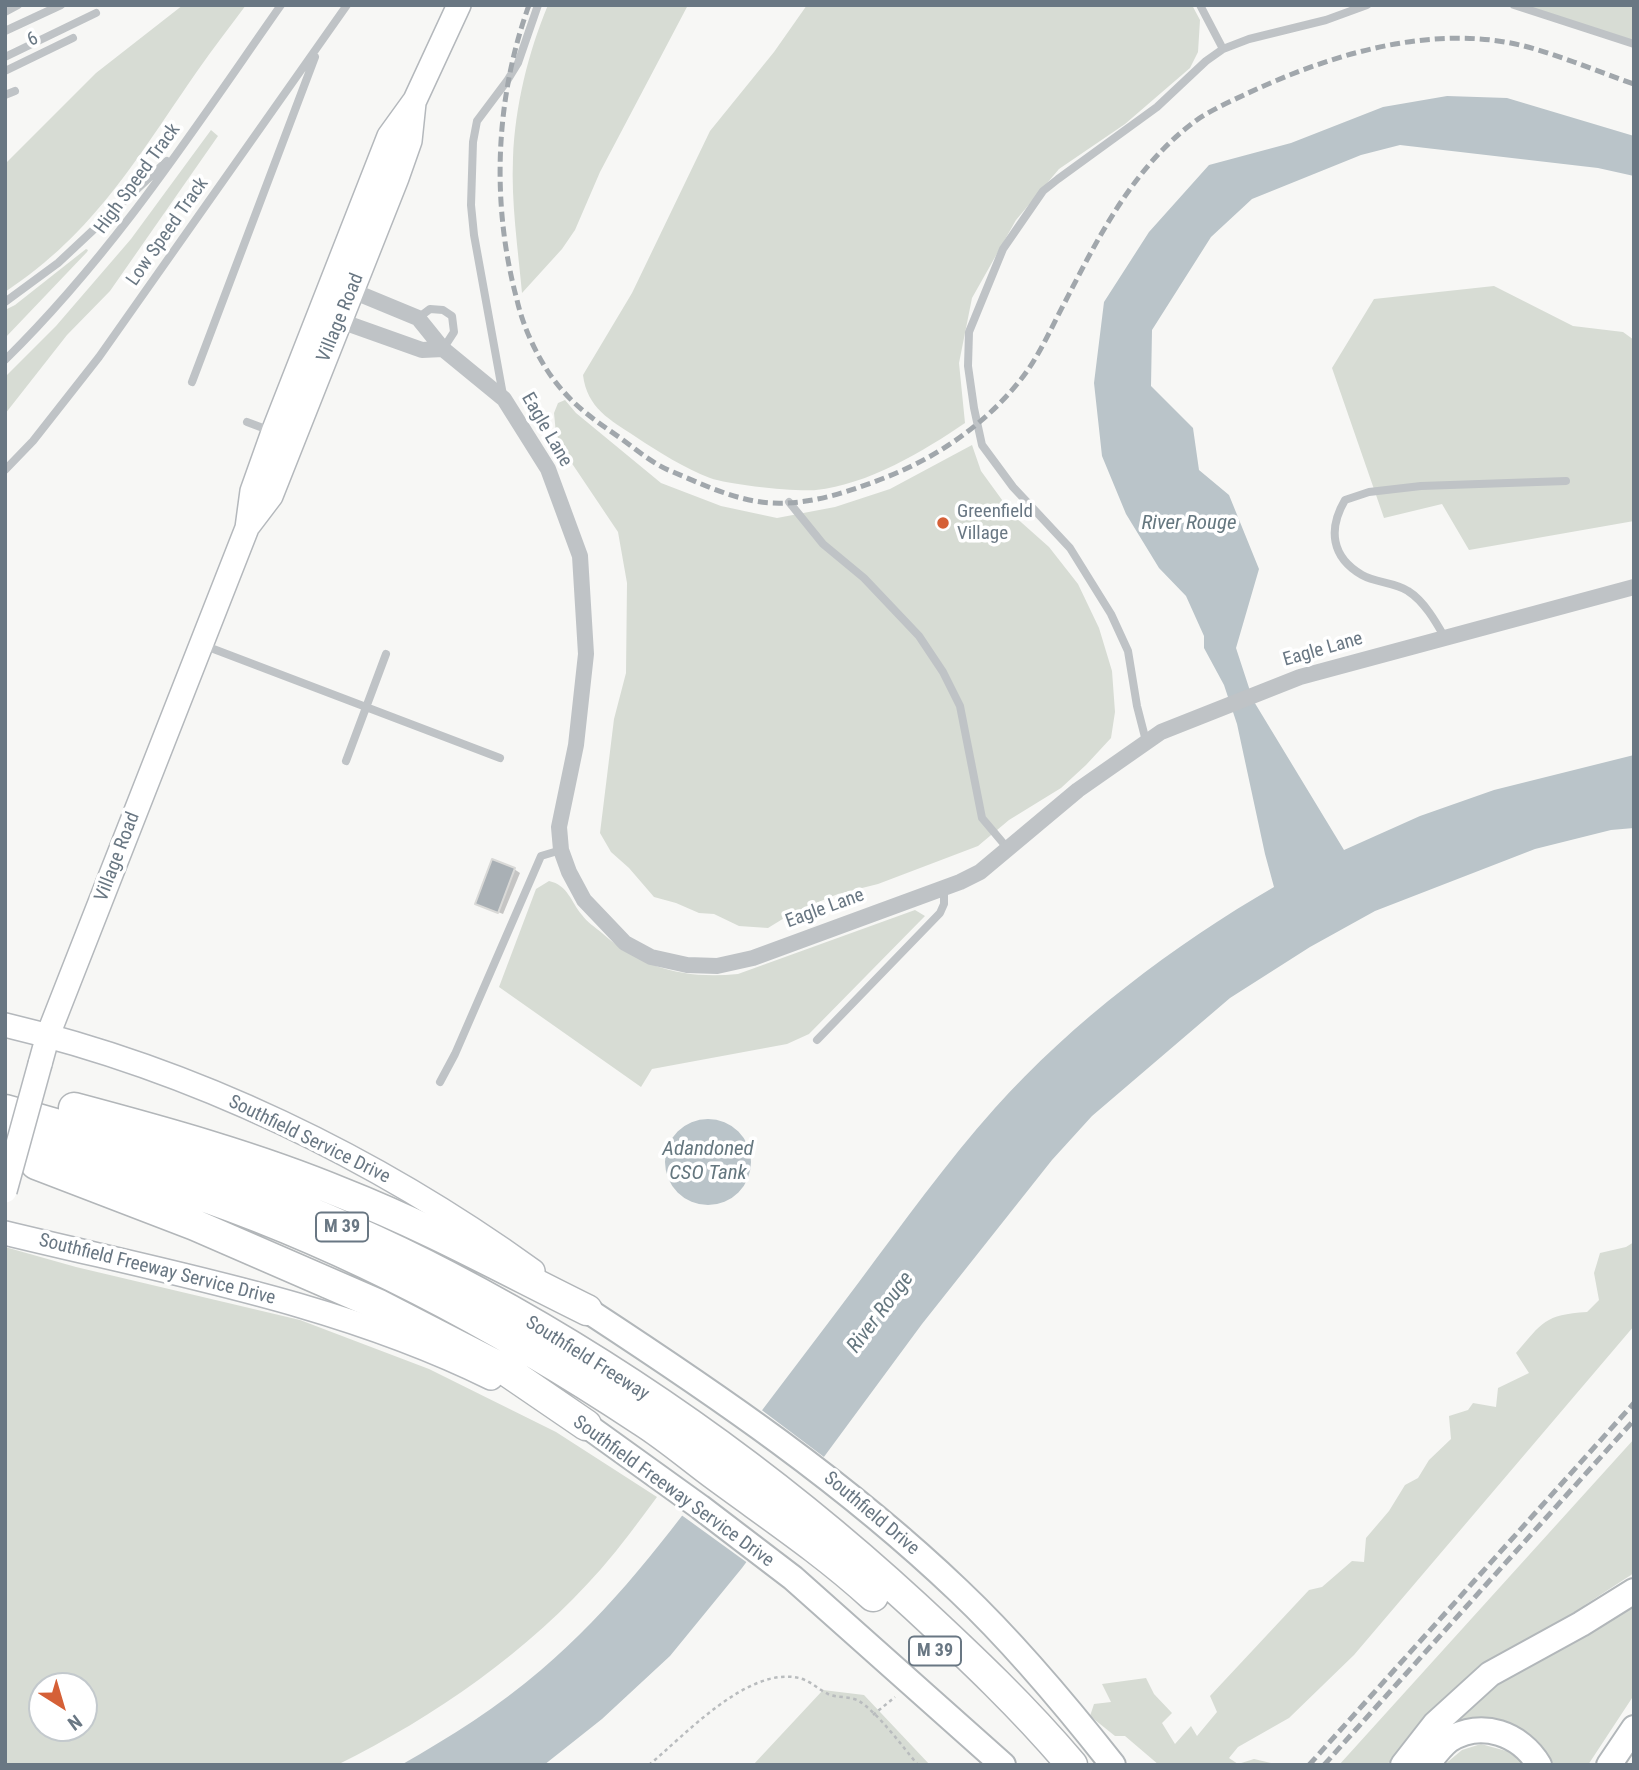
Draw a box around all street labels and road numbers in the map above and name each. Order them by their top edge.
street label: 6 [24,28,42,52]
street label: High Speed Track [90,119,186,239]
street label: Low Speed Track [122,173,214,291]
street label: Village Road [313,270,369,366]
street label: Eagle Lane [516,389,576,471]
street label: Eagle Lane [1281,628,1365,672]
street label: Village Road [91,809,145,905]
street label: Eagle Lane [783,884,867,934]
street label: Southfield Service Drive [225,1091,393,1189]
road number: M 39 [316,1212,368,1242]
street label: Southfield Freeway Service Drive [36,1230,278,1310]
street label: Southfield Freeway [521,1312,653,1406]
street label: Southfield Freeway Service Drive [568,1411,778,1573]
street label: Southfield Drive [819,1467,923,1561]
road number: M 39 [909,1636,961,1666]

